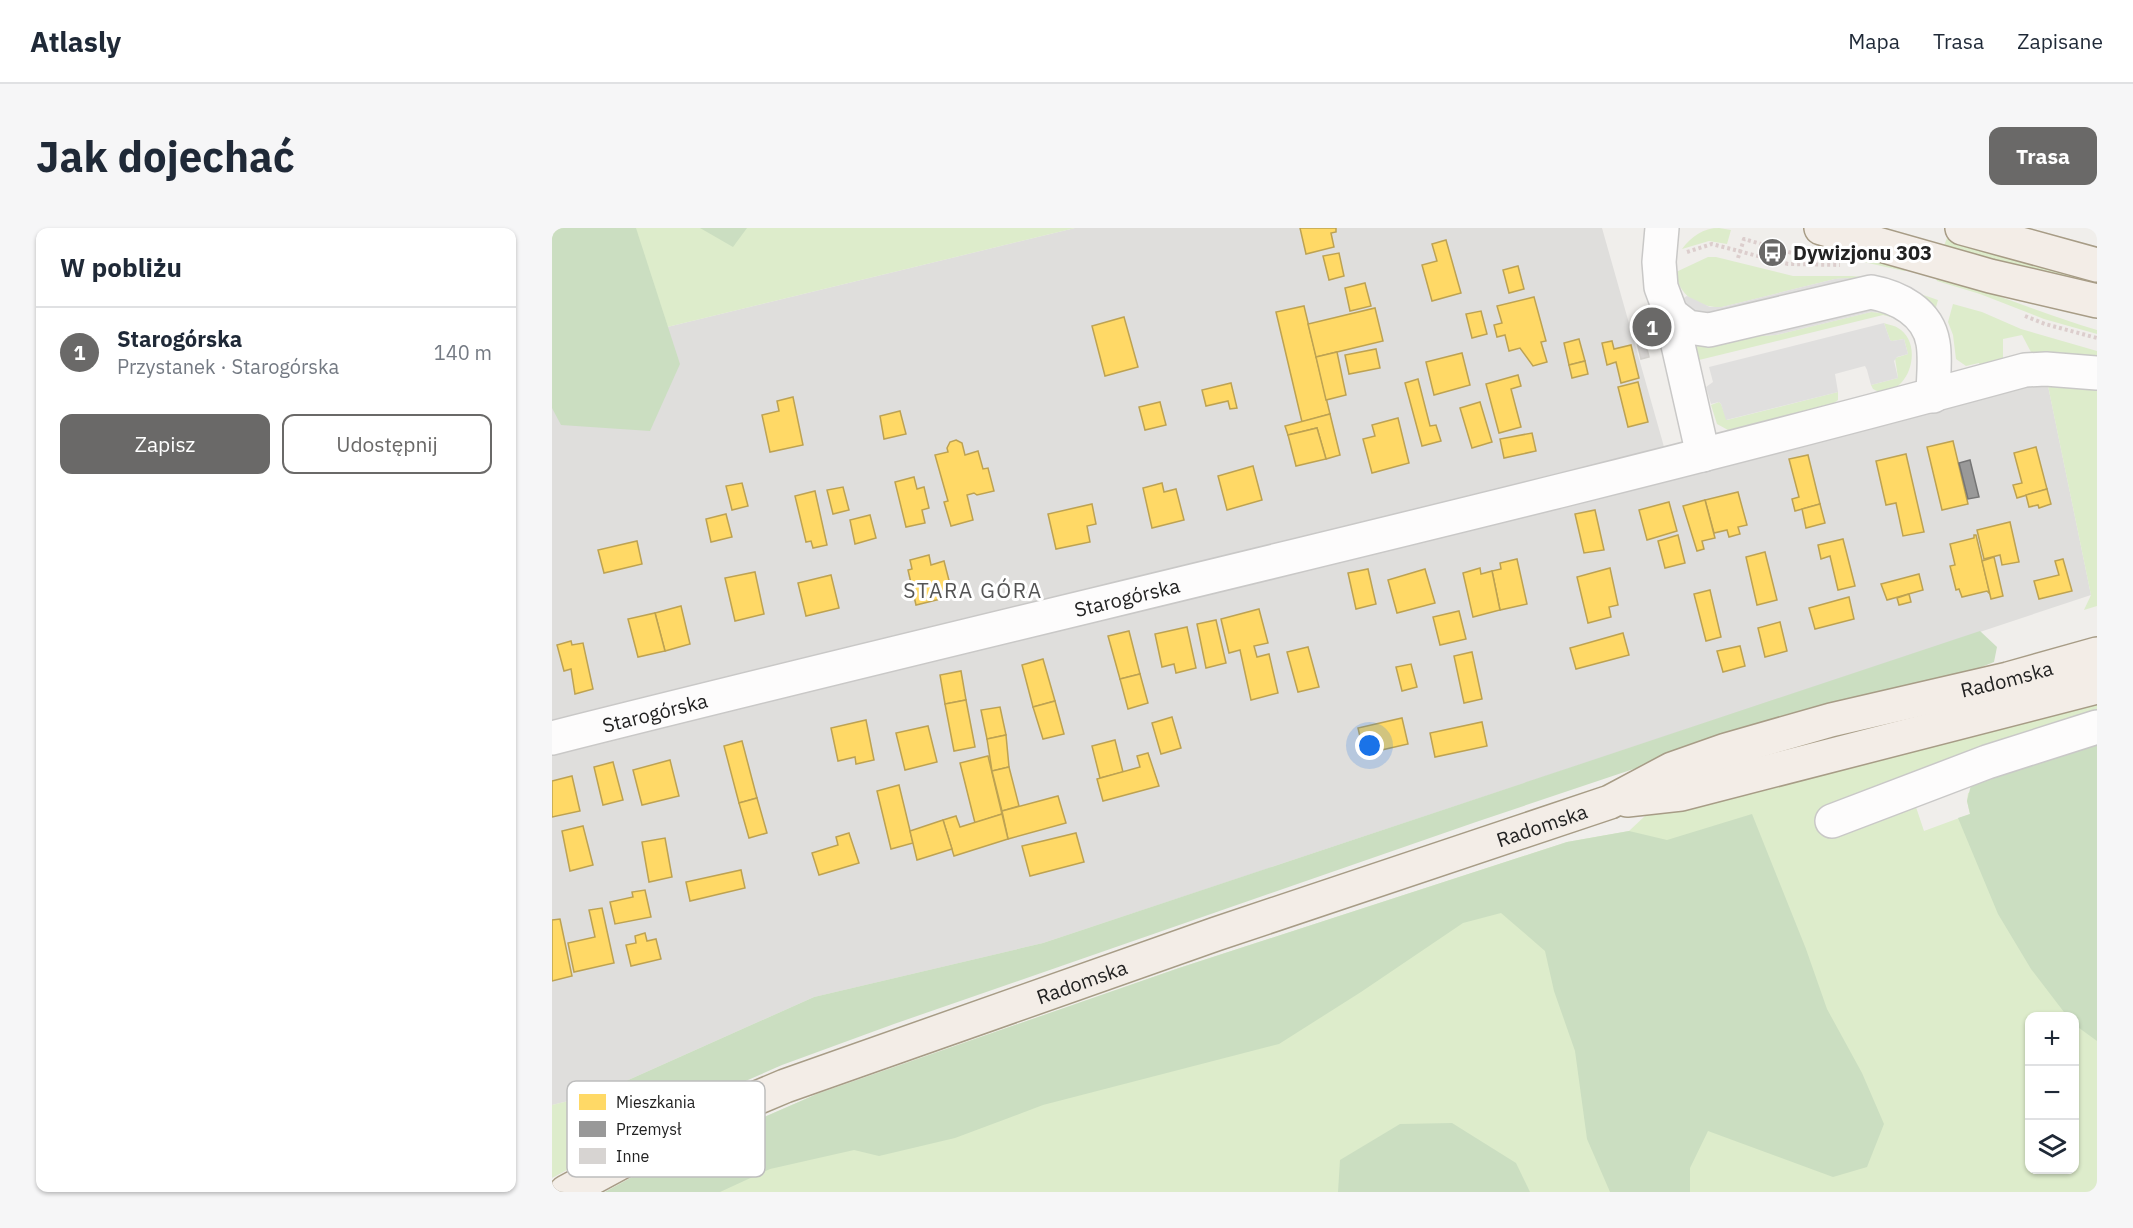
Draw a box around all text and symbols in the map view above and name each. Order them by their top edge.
text: Atlasly [30,23,121,60]
text: Mapa [1848,27,1900,55]
text: Trasa [1933,27,1984,55]
text: Zapisane [2017,27,2103,55]
button: Trasa [1989,127,2097,185]
text: Jak dojechać [36,129,295,184]
bus stop icon: Dywizjonu 303 [1756,236,1788,268]
place label: Dywizjonu 303 [1793,239,1932,266]
text: W pobliżu [60,250,182,284]
pin: 1 [1632,304,1672,350]
text: Starogórska [117,324,242,353]
text: 1 [74,339,86,366]
text: 140 m [434,339,492,366]
text: Przystanek · Starogórska [117,353,339,380]
button: Zapisz [60,414,270,474]
button: Udostępnij [282,414,492,474]
street label: Starogórska [1071,571,1183,623]
district label: STARA GÓRA [903,576,1043,604]
street label: Radomska [1958,654,2056,703]
street label: Starogórska [599,686,711,738]
your location [1355,731,1384,760]
street label: Radomska [1493,797,1591,853]
street label: Radomska [1033,953,1131,1010]
map controls [2025,1012,2079,1174]
button: + [2025,1012,2079,1066]
button: − [2025,1066,2079,1120]
legend [567,1081,765,1177]
text: Mieszkania [616,1092,696,1112]
text: Przemysł [616,1119,682,1139]
button: layers [2025,1120,2079,1174]
text: Inne [616,1146,650,1166]

